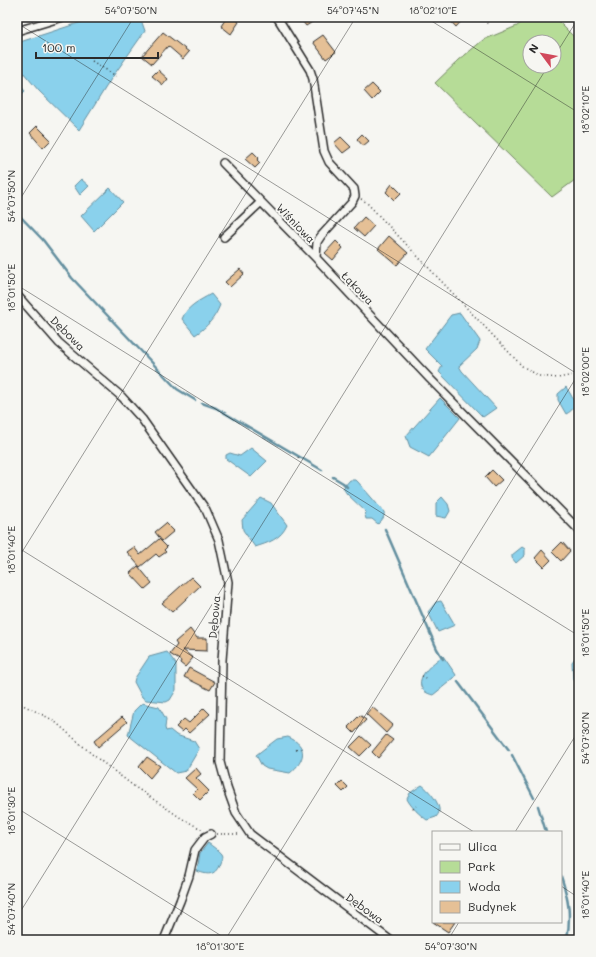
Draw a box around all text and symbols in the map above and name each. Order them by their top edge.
text: 54°07'50"N [105,3,157,17]
text: 54°07'45"N [327,3,379,17]
text: 18°02'10"E [409,3,457,17]
scale bar [36,34,158,60]
north arrow [522,34,562,74]
text: 100 m [42,39,76,55]
text: N [525,41,542,56]
text: 18°02'10"E [578,86,592,134]
text: 54°07'50"N [4,170,18,222]
street label: Wiśniowa [273,200,319,246]
text: 18°01'50"E [4,263,18,312]
street label: Łąkowa [339,268,378,308]
street label: Dębowa [47,312,89,354]
text: 18°02'00"E [578,347,592,397]
text: 18°01'40"E [4,525,18,574]
street label: Dębowa [205,595,223,639]
text: 18°01'50"E [578,608,592,657]
text: 54°07'30"N [578,712,592,764]
text: 18°01'30"E [4,786,18,835]
legend [432,831,562,923]
text: Ulica [468,838,497,854]
text: Park [468,858,495,874]
text: 18°01'40"E [578,870,592,919]
text: Woda [468,878,501,894]
text: 54°07'40"N [4,883,18,935]
street label: Dębowa [343,889,387,927]
text: Budynek [468,898,516,914]
text: 18°01'30"E [196,939,245,953]
text: 54°07'30"N [425,939,477,953]

